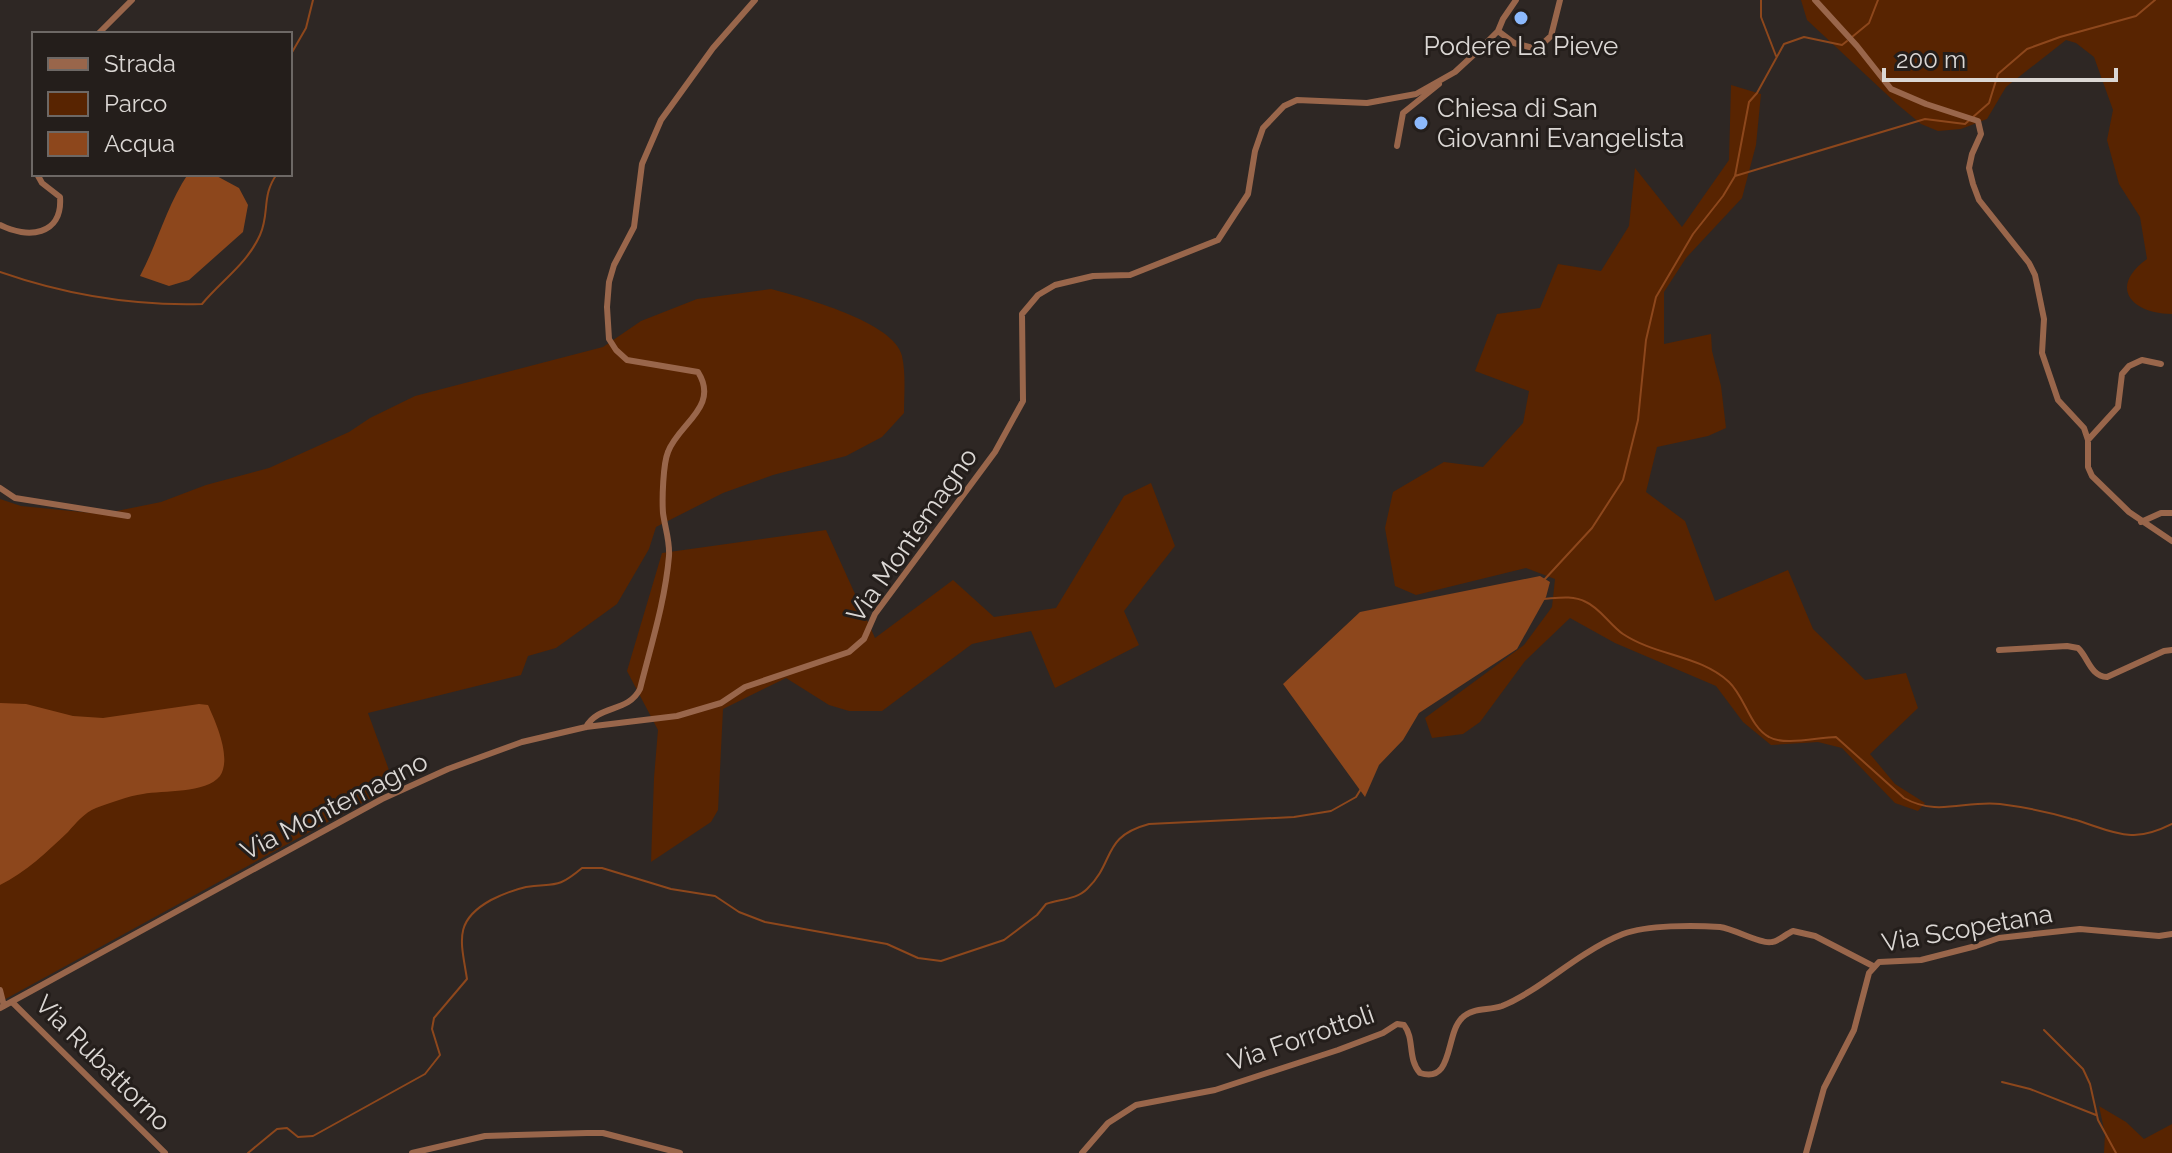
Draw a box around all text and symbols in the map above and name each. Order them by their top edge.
marker: Podere La Pieve [1512,9,1530,27]
place label: Podere La Pieve [1424,31,1618,61]
legend [32,32,292,176]
scale bar [1884,32,2116,82]
text: 200 m [1896,45,1966,74]
text: Strada [104,49,176,78]
text: Parco [104,89,167,118]
place label: Chiesa di San Giovanni Evangelista [1437,93,1684,153]
marker: Chiesa di San Giovanni Evangelista [1412,114,1430,132]
text: Acqua [104,129,175,158]
street label: Via Montemagno [841,442,983,628]
street label: Via Montemagno [236,746,432,866]
street label: Via Scopetana [1879,898,2055,958]
street label: Via Rubattorno [29,989,177,1137]
street label: Via Forrottoli [1224,999,1378,1077]

